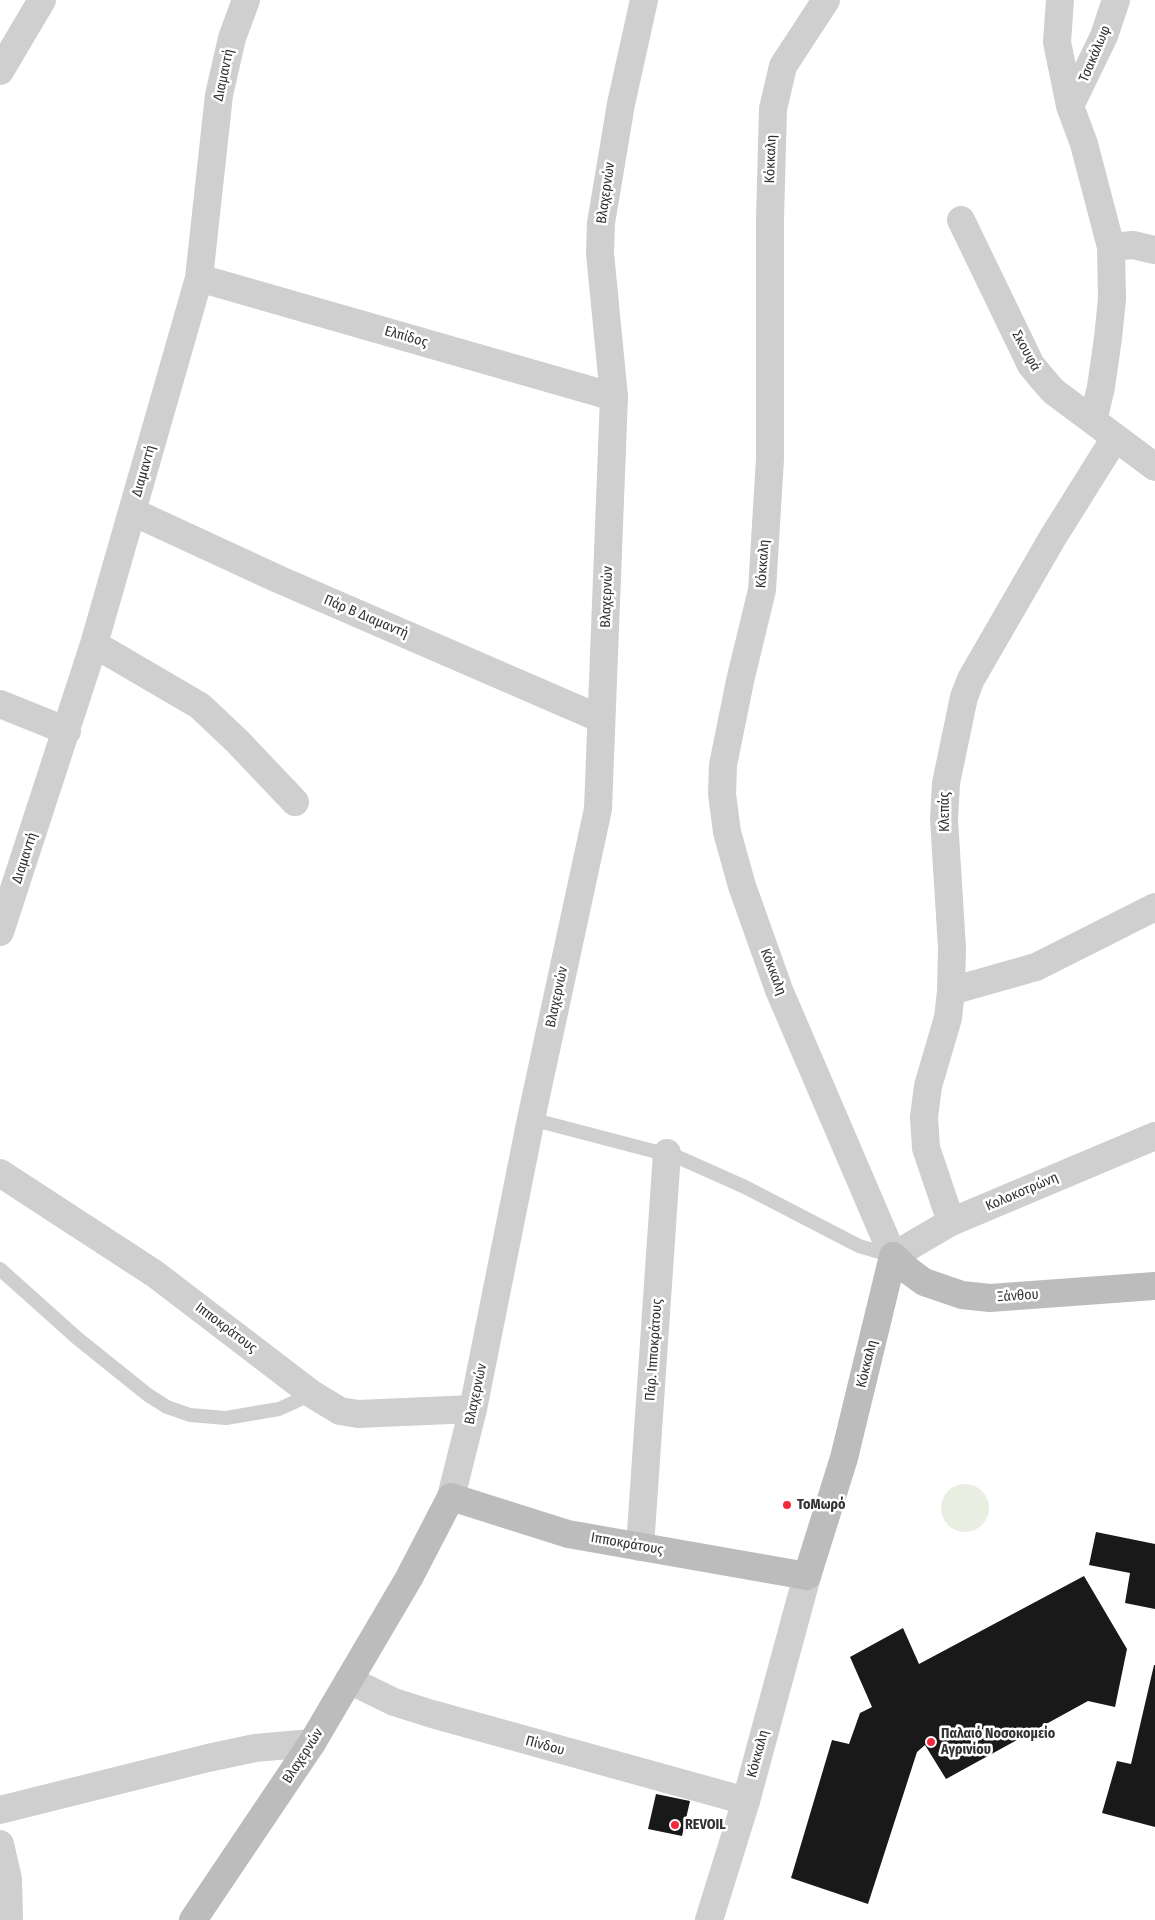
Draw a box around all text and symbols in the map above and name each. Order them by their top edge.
street label: Τσακάλωφ [1076,23,1114,85]
street label: Διαμαντή [210,47,238,103]
street label: Κόκκαλη [762,134,780,184]
street label: Βλαχερνών [593,161,619,225]
street label: Ελπίδος [383,323,429,351]
street label: Σκουφά [1008,328,1044,374]
street label: Διαμαντή [129,443,159,499]
street label: Κόκκαλη [753,539,773,589]
street label: Βλαχερνών [598,566,616,628]
street label: Πάρ Β Διαμαντή [321,592,411,642]
street label: Κλεπάς [937,792,953,832]
street label: Διαμαντή [9,830,41,886]
street label: Κόκκαλη [756,946,790,998]
street label: Βλαχερνών [542,965,572,1029]
street label: Κολοκοτρώνη [983,1169,1061,1215]
street label: Ξάνθου [997,1286,1039,1306]
street label: Πάρ. Ιπποκράτους [642,1298,666,1402]
street label: Ιπποκράτους [192,1299,260,1357]
street label: Κόκκαλη [853,1338,881,1390]
street label: Βλαχερνών [461,1362,491,1426]
place label: ΤοΜωρό [797,1497,845,1513]
marker: ΤοΜωρό [781,1499,793,1511]
street label: Ιπποκράτους [590,1529,664,1559]
street label: Βλαχερνών [279,1725,327,1787]
place label: Παλαιό Νοσοκομείο Αγρινίου [941,1726,1055,1758]
street label: Κόκκαλη [744,1728,772,1780]
street label: Πίνδου [524,1733,566,1759]
marker: Παλαιό Νοσοκομείο Αγρινίου [925,1736,937,1748]
place label: REVOIL [685,1817,726,1833]
marker: REVOIL [669,1819,681,1831]

